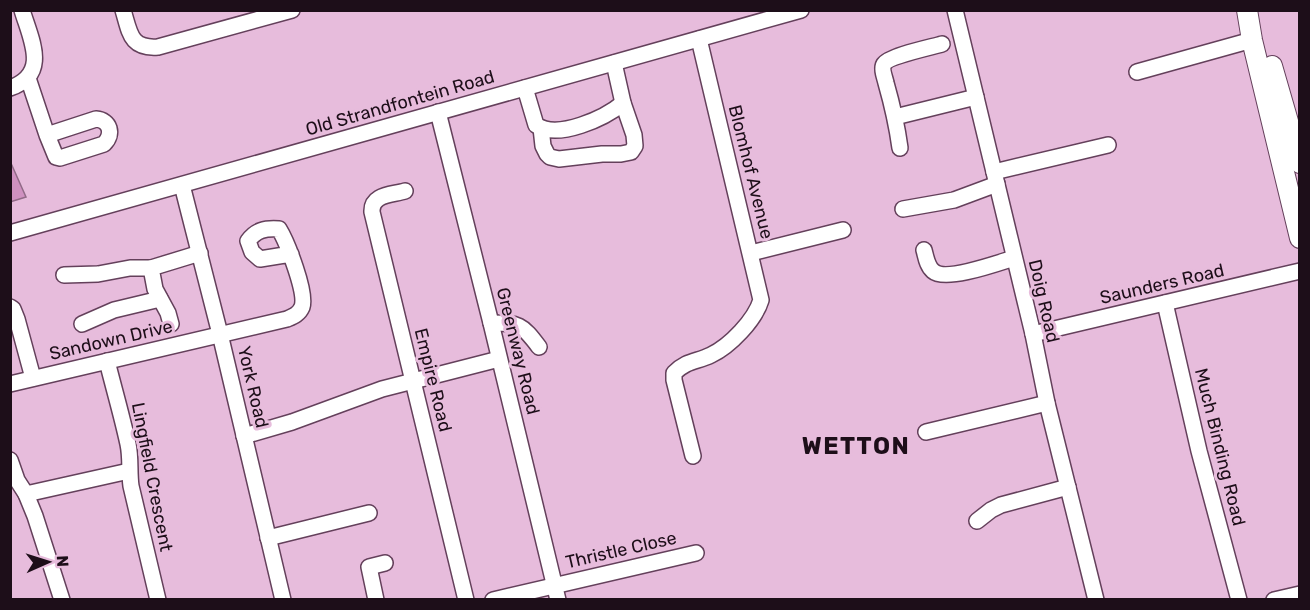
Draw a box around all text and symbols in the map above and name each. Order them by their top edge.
street label: Old Strandfontein Road [303,65,497,141]
street label: Blomhof Avenue [724,103,778,241]
street label: Doig Road [1024,257,1064,345]
street label: Saunders Road [1098,259,1226,309]
street label: Greenway Road [492,285,544,417]
street label: Sandown Drive [47,315,175,365]
street label: Empire Road [410,326,456,434]
street label: York Road [233,344,273,430]
street label: Much Binding Road [1190,366,1250,528]
street label: Lingfield Crescent [127,401,177,553]
district label: WETTON [802,432,910,460]
street label: Thristle Close [563,527,679,573]
north arrow [18,532,78,592]
text: N [53,555,72,567]

